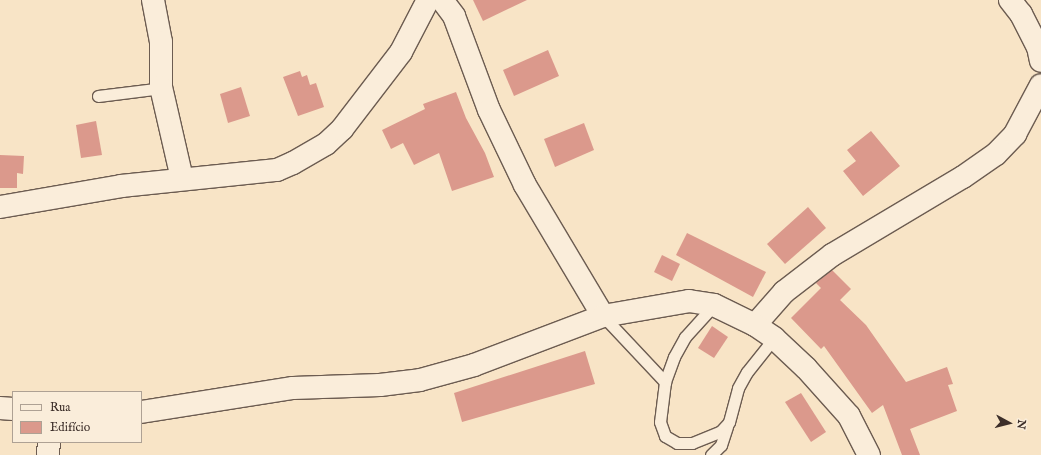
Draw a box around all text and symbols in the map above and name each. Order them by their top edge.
legend [12,391,142,443]
text: Rua [50,400,70,415]
north arrow [989,403,1029,443]
text: N [1013,419,1028,430]
text: Edifício [50,420,90,435]

